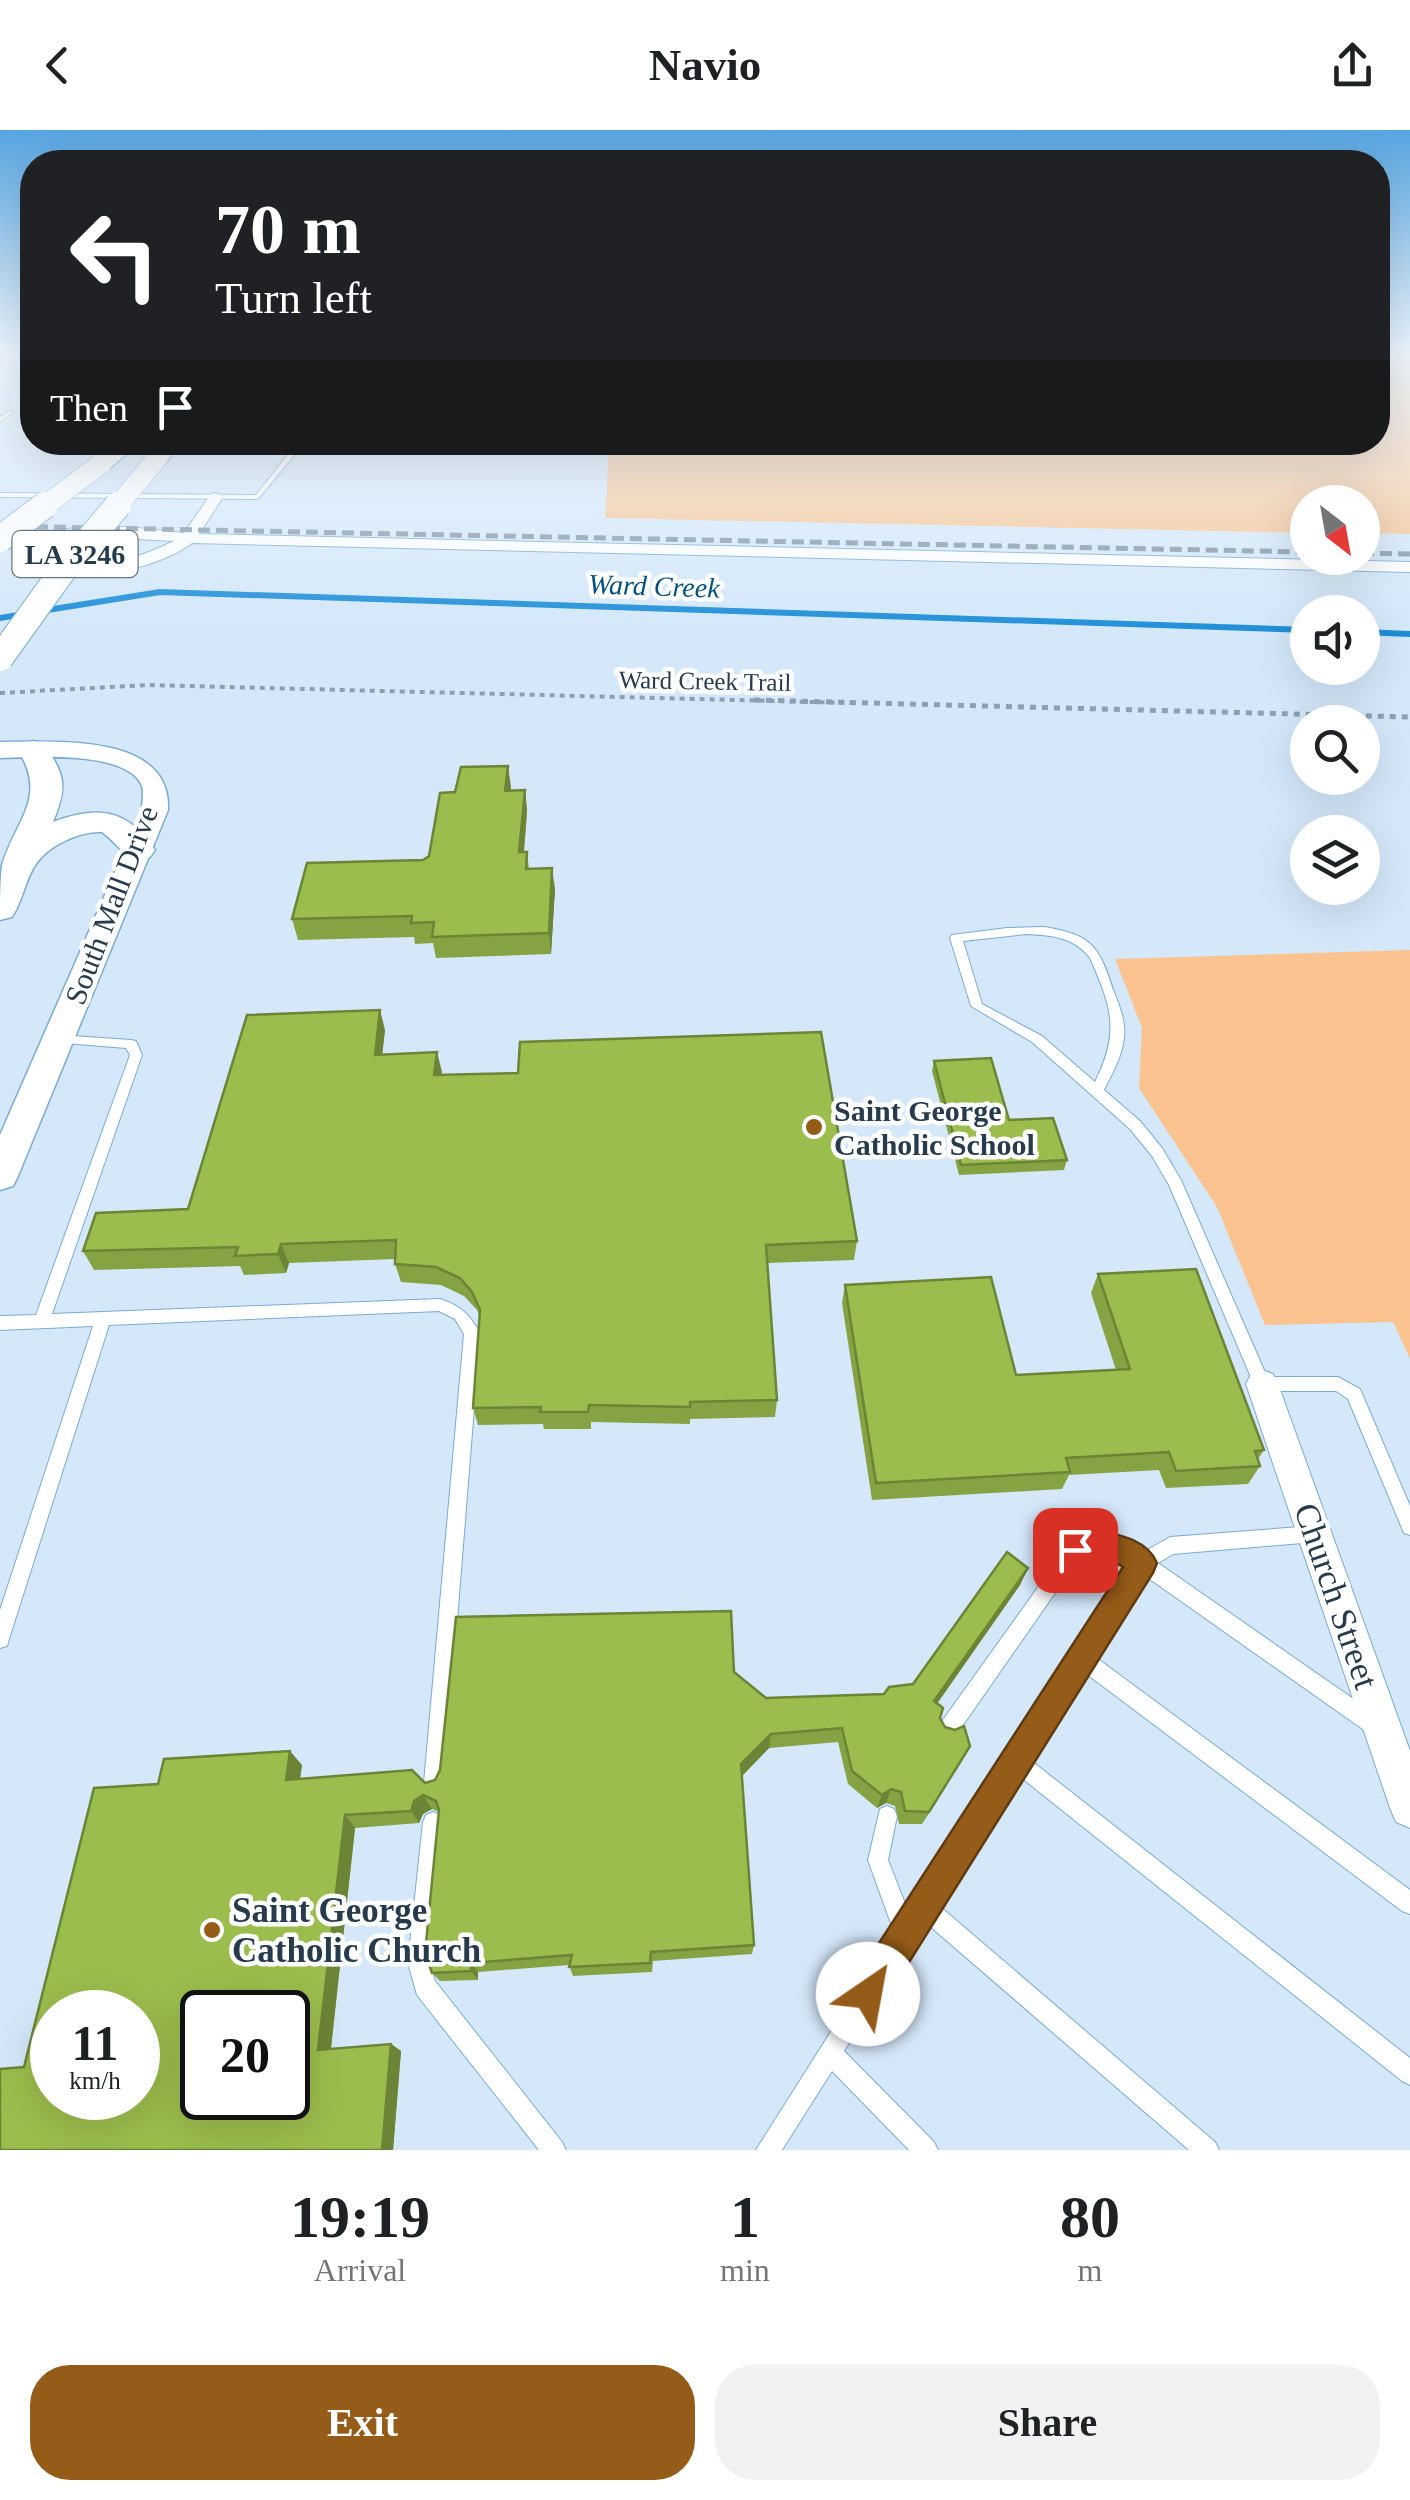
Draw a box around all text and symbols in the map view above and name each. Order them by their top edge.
icon: back [30,38,85,93]
icon: share [1325,38,1380,93]
text: Navio [649,40,761,90]
icon: left [50,190,180,320]
text: 70 m [215,191,361,268]
text: Turn left [215,273,372,323]
icon: arrive [148,380,203,435]
text: Then [50,387,128,429]
north arrow [1290,485,1380,575]
map controls [1290,485,1380,905]
road number: LA 3246 [12,531,138,577]
water label: Ward Creek [588,568,721,604]
button: sound [1290,595,1380,685]
street label: Ward Creek Trail [618,666,792,696]
button: search [1290,705,1380,795]
street label: South Mall Drive [58,801,164,1009]
button: layers [1290,815,1380,905]
place label: Saint George Catholic School [834,1094,1035,1161]
marker: Saint George Catholic School [803,1116,825,1138]
street label: Church Street [1286,1498,1386,1694]
pin [1033,1508,1118,1593]
icon: arrive [1048,1523,1103,1578]
place label: Saint George Catholic Church [232,1891,481,1970]
marker: Saint George Catholic Church [201,1919,223,1941]
position arrow [816,1942,920,2046]
speed limit sign: 20 [180,1990,310,2120]
text: 11 [71,2015,119,2071]
text: km/h [69,2067,121,2094]
text: 19:19 [290,2184,430,2250]
text: 1 [730,2184,760,2250]
text: 80 [1060,2184,1120,2250]
text: Arrival [314,2252,406,2288]
text: min [720,2252,770,2288]
text: m [1077,2252,1102,2288]
button: Exit [30,2365,695,2480]
button: Share [715,2365,1380,2480]

